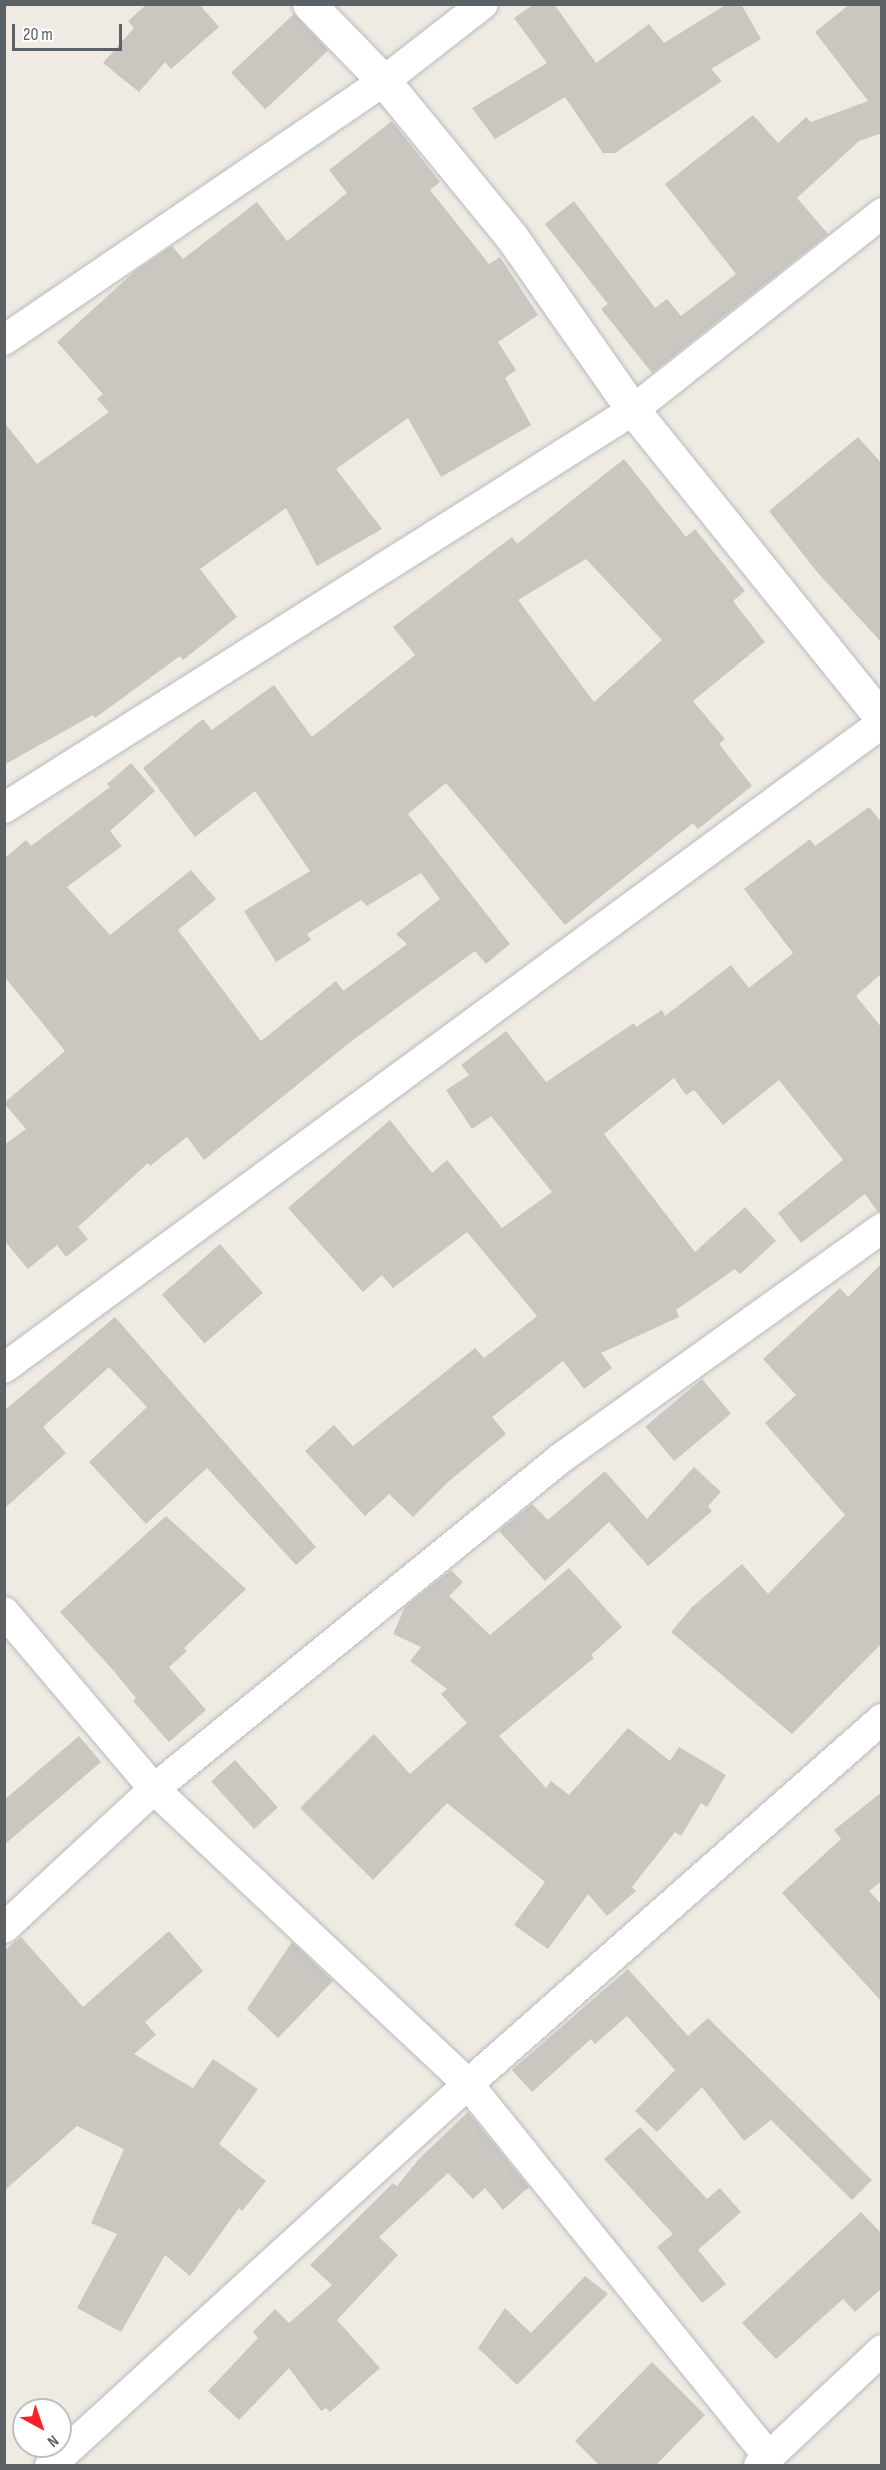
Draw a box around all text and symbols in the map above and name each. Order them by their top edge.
scale bar [15,12,124,50]
text: 20 m [23,24,53,45]
north arrow [12,2398,72,2458]
text: N [43,2431,62,2451]

